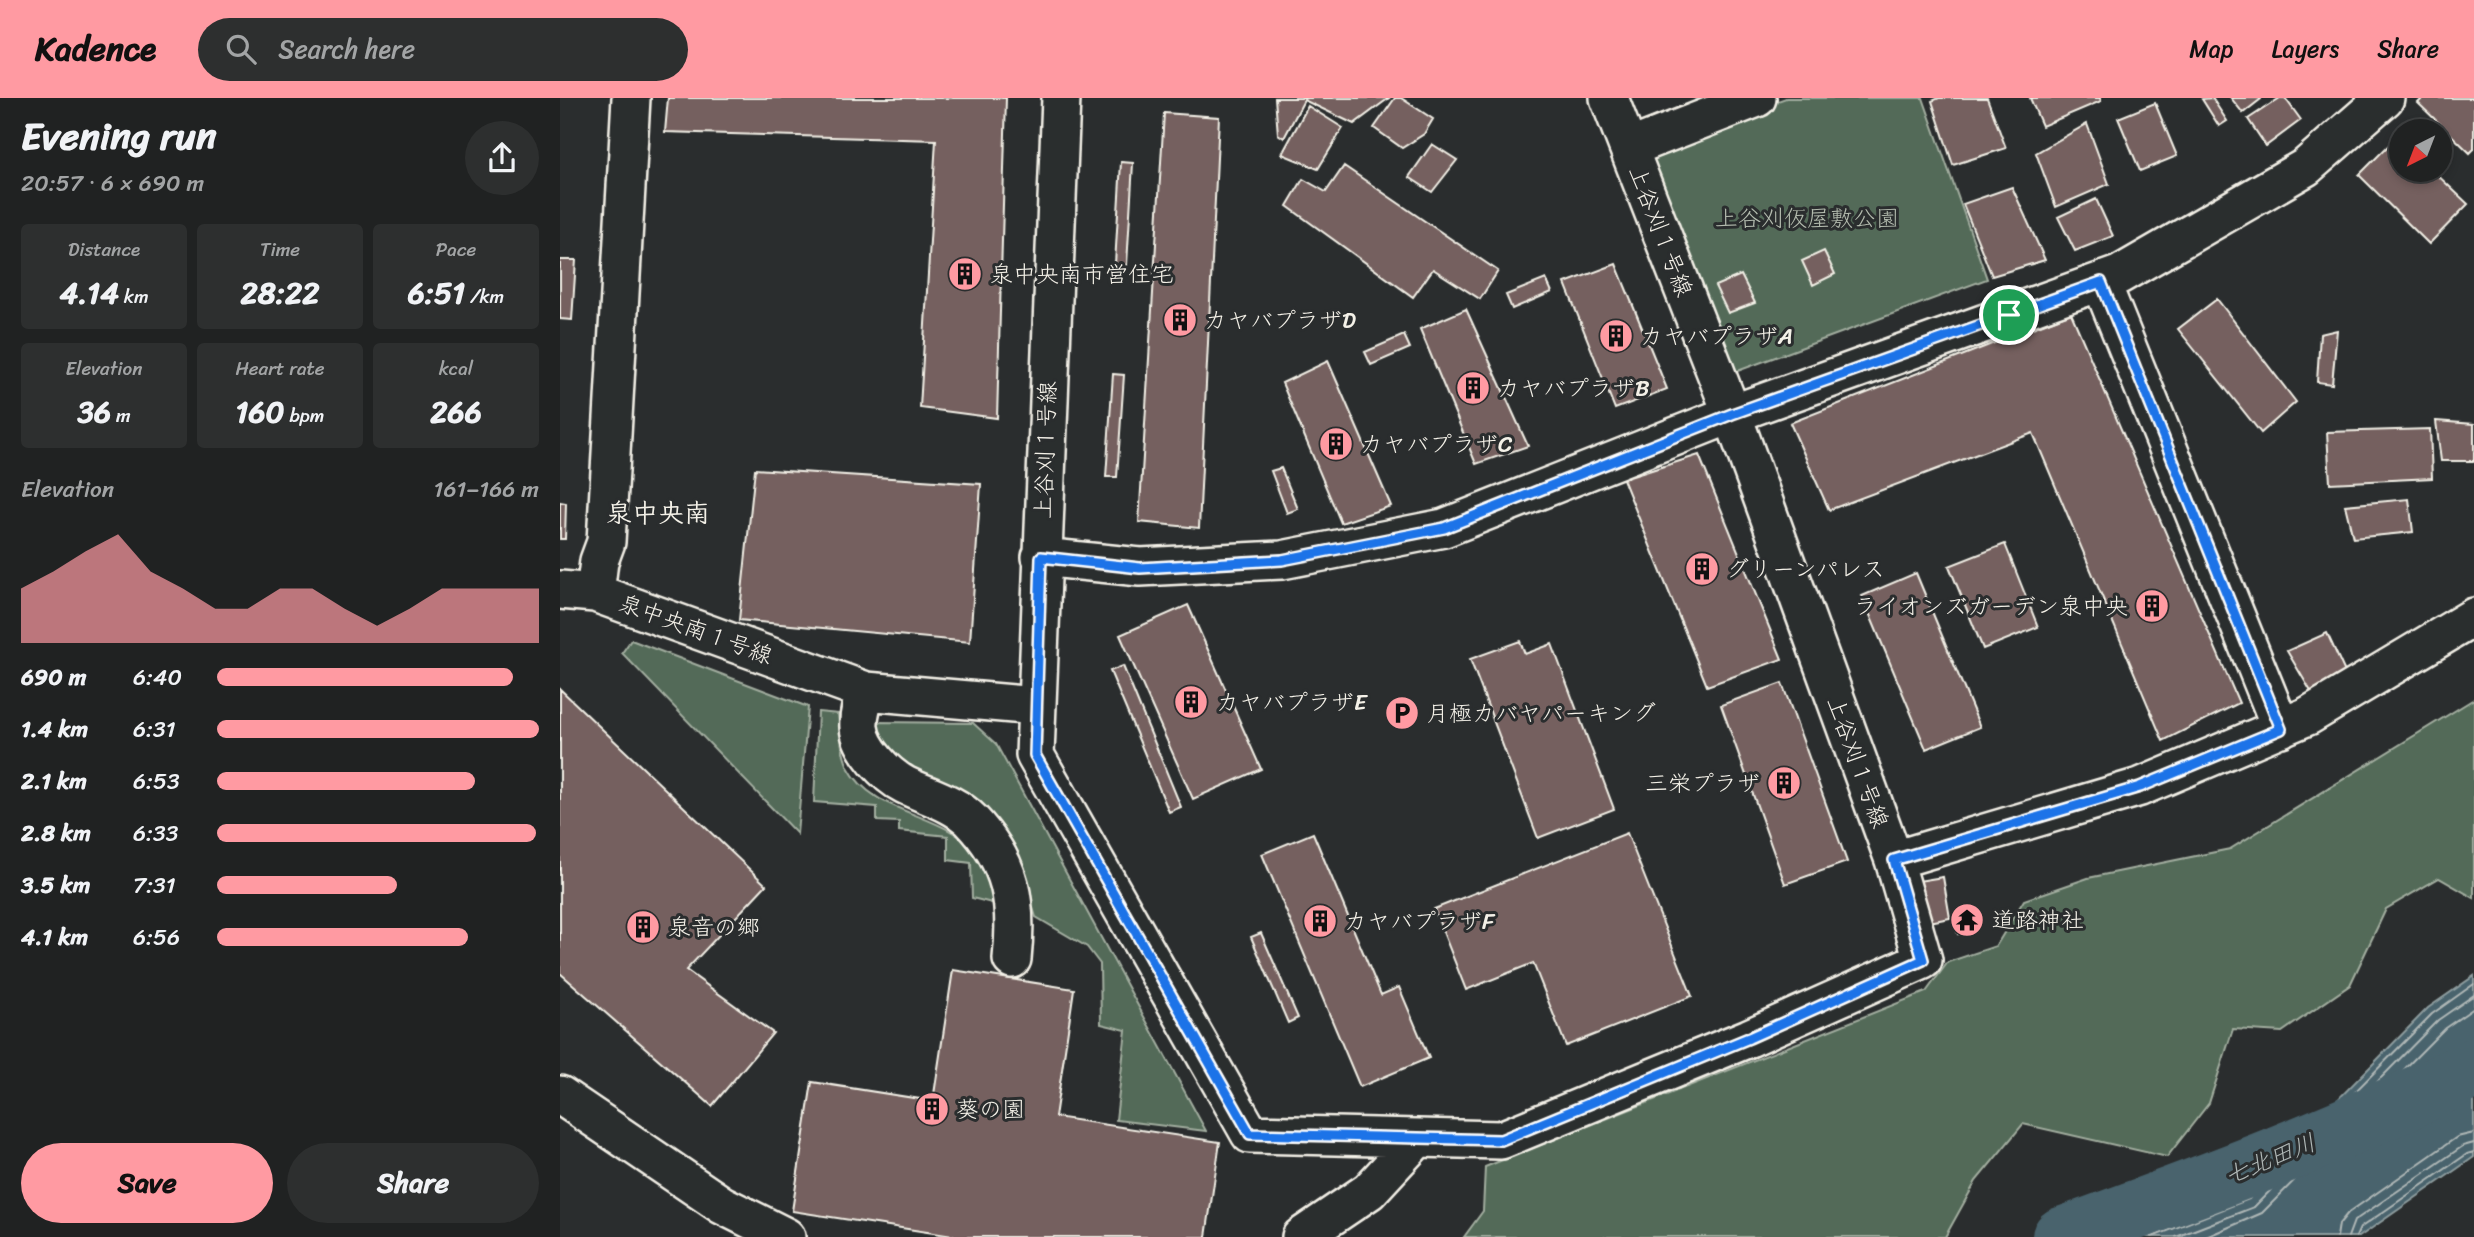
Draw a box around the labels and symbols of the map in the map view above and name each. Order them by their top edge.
north arrow [2389,119,2452,182]
street label: 上谷刈１号線 [1617,159,1704,303]
park label: 上谷刈仮屋敷公園 [1715,198,1899,239]
place label: 泉中央南市営住宅 [990,254,1174,295]
building icon: 泉中央南市営住宅 [946,255,984,293]
pin [1979,285,2039,345]
place label: カヤバプラザD [1204,300,1356,341]
building icon: カヤバプラザD [1161,301,1199,339]
place label: カヤバプラザA [1640,316,1793,357]
building icon: カヤバプラザA [1597,317,1635,355]
place label: カヤバプラザB [1497,368,1650,409]
building icon: カヤバプラザB [1454,369,1492,407]
street label: 上谷刈１号線 [1023,380,1068,520]
place label: カヤバプラザC [1360,424,1513,465]
building icon: カヤバプラザC [1317,425,1355,463]
district label: 泉中央南 [606,490,710,536]
place label: グリーンパレス [1726,549,1885,590]
building icon: グリーンパレス [1683,550,1721,588]
street label: 泉中央南１号線 [613,583,778,676]
place label: ライオンズガーデン泉中央 [1854,586,2128,627]
building icon: ライオンズガーデン泉中央 [2133,587,2171,625]
place label: カヤバプラザE [1216,682,1368,723]
building icon: カヤバプラザE [1172,683,1210,721]
street label: 上谷刈１号線 [1815,690,1900,834]
place label: 月極カバヤパーキング [1426,693,1656,734]
parking icon: 月極カバヤパーキング [1383,694,1421,732]
place label: 三栄プラザ [1645,763,1760,804]
building icon: 三栄プラザ [1765,764,1803,802]
place label: 道路神社 [1992,900,2084,941]
place label: カヤバプラザF [1344,901,1496,942]
temple icon: 道路神社 [1948,901,1986,939]
building icon: カヤバプラザF [1301,902,1339,940]
place label: 泉音の郷 [668,907,760,948]
building icon: 泉音の郷 [624,908,662,946]
place label: 葵の園 [956,1089,1025,1130]
building icon: 葵の園 [913,1090,951,1128]
water label: 七北田川 [2218,1122,2322,1196]

